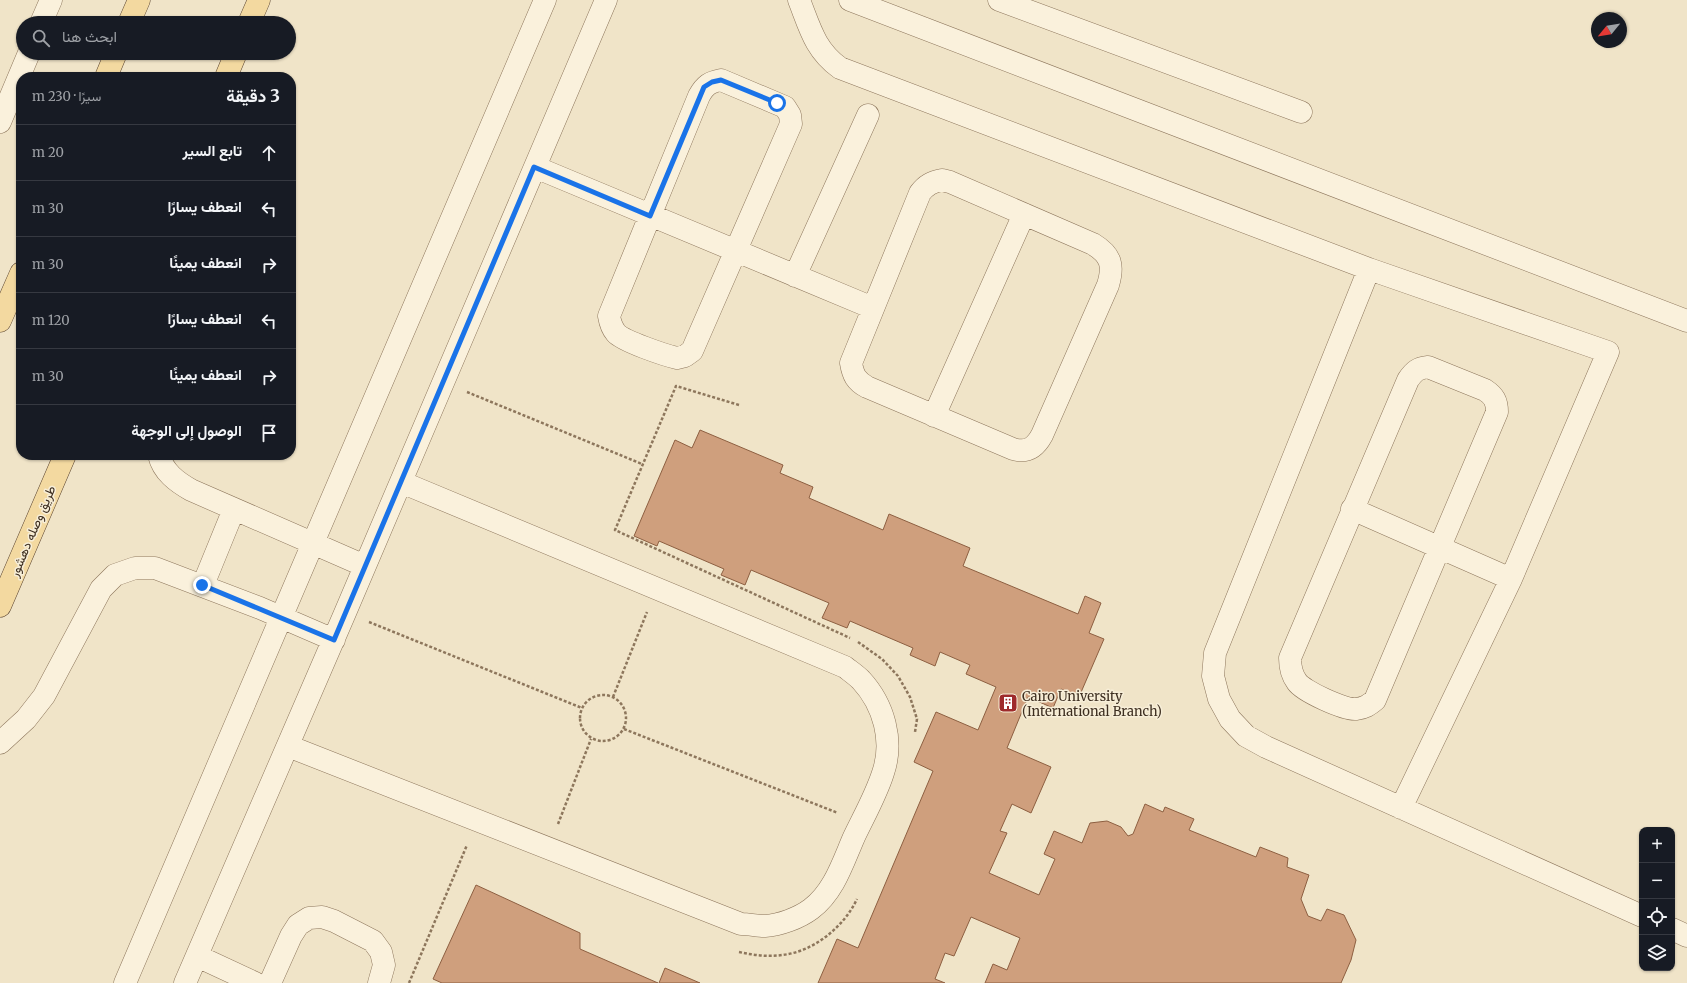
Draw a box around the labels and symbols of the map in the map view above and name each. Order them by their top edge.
north arrow [1591,12,1627,48]
route start [768,94,786,112]
street label: طريق وصله دهشور [5,483,59,580]
route end [193,576,211,594]
place label: Cairo University (International Branch) [1022,688,1162,720]
building icon: Cairo University (International Branch) [997,692,1019,714]

